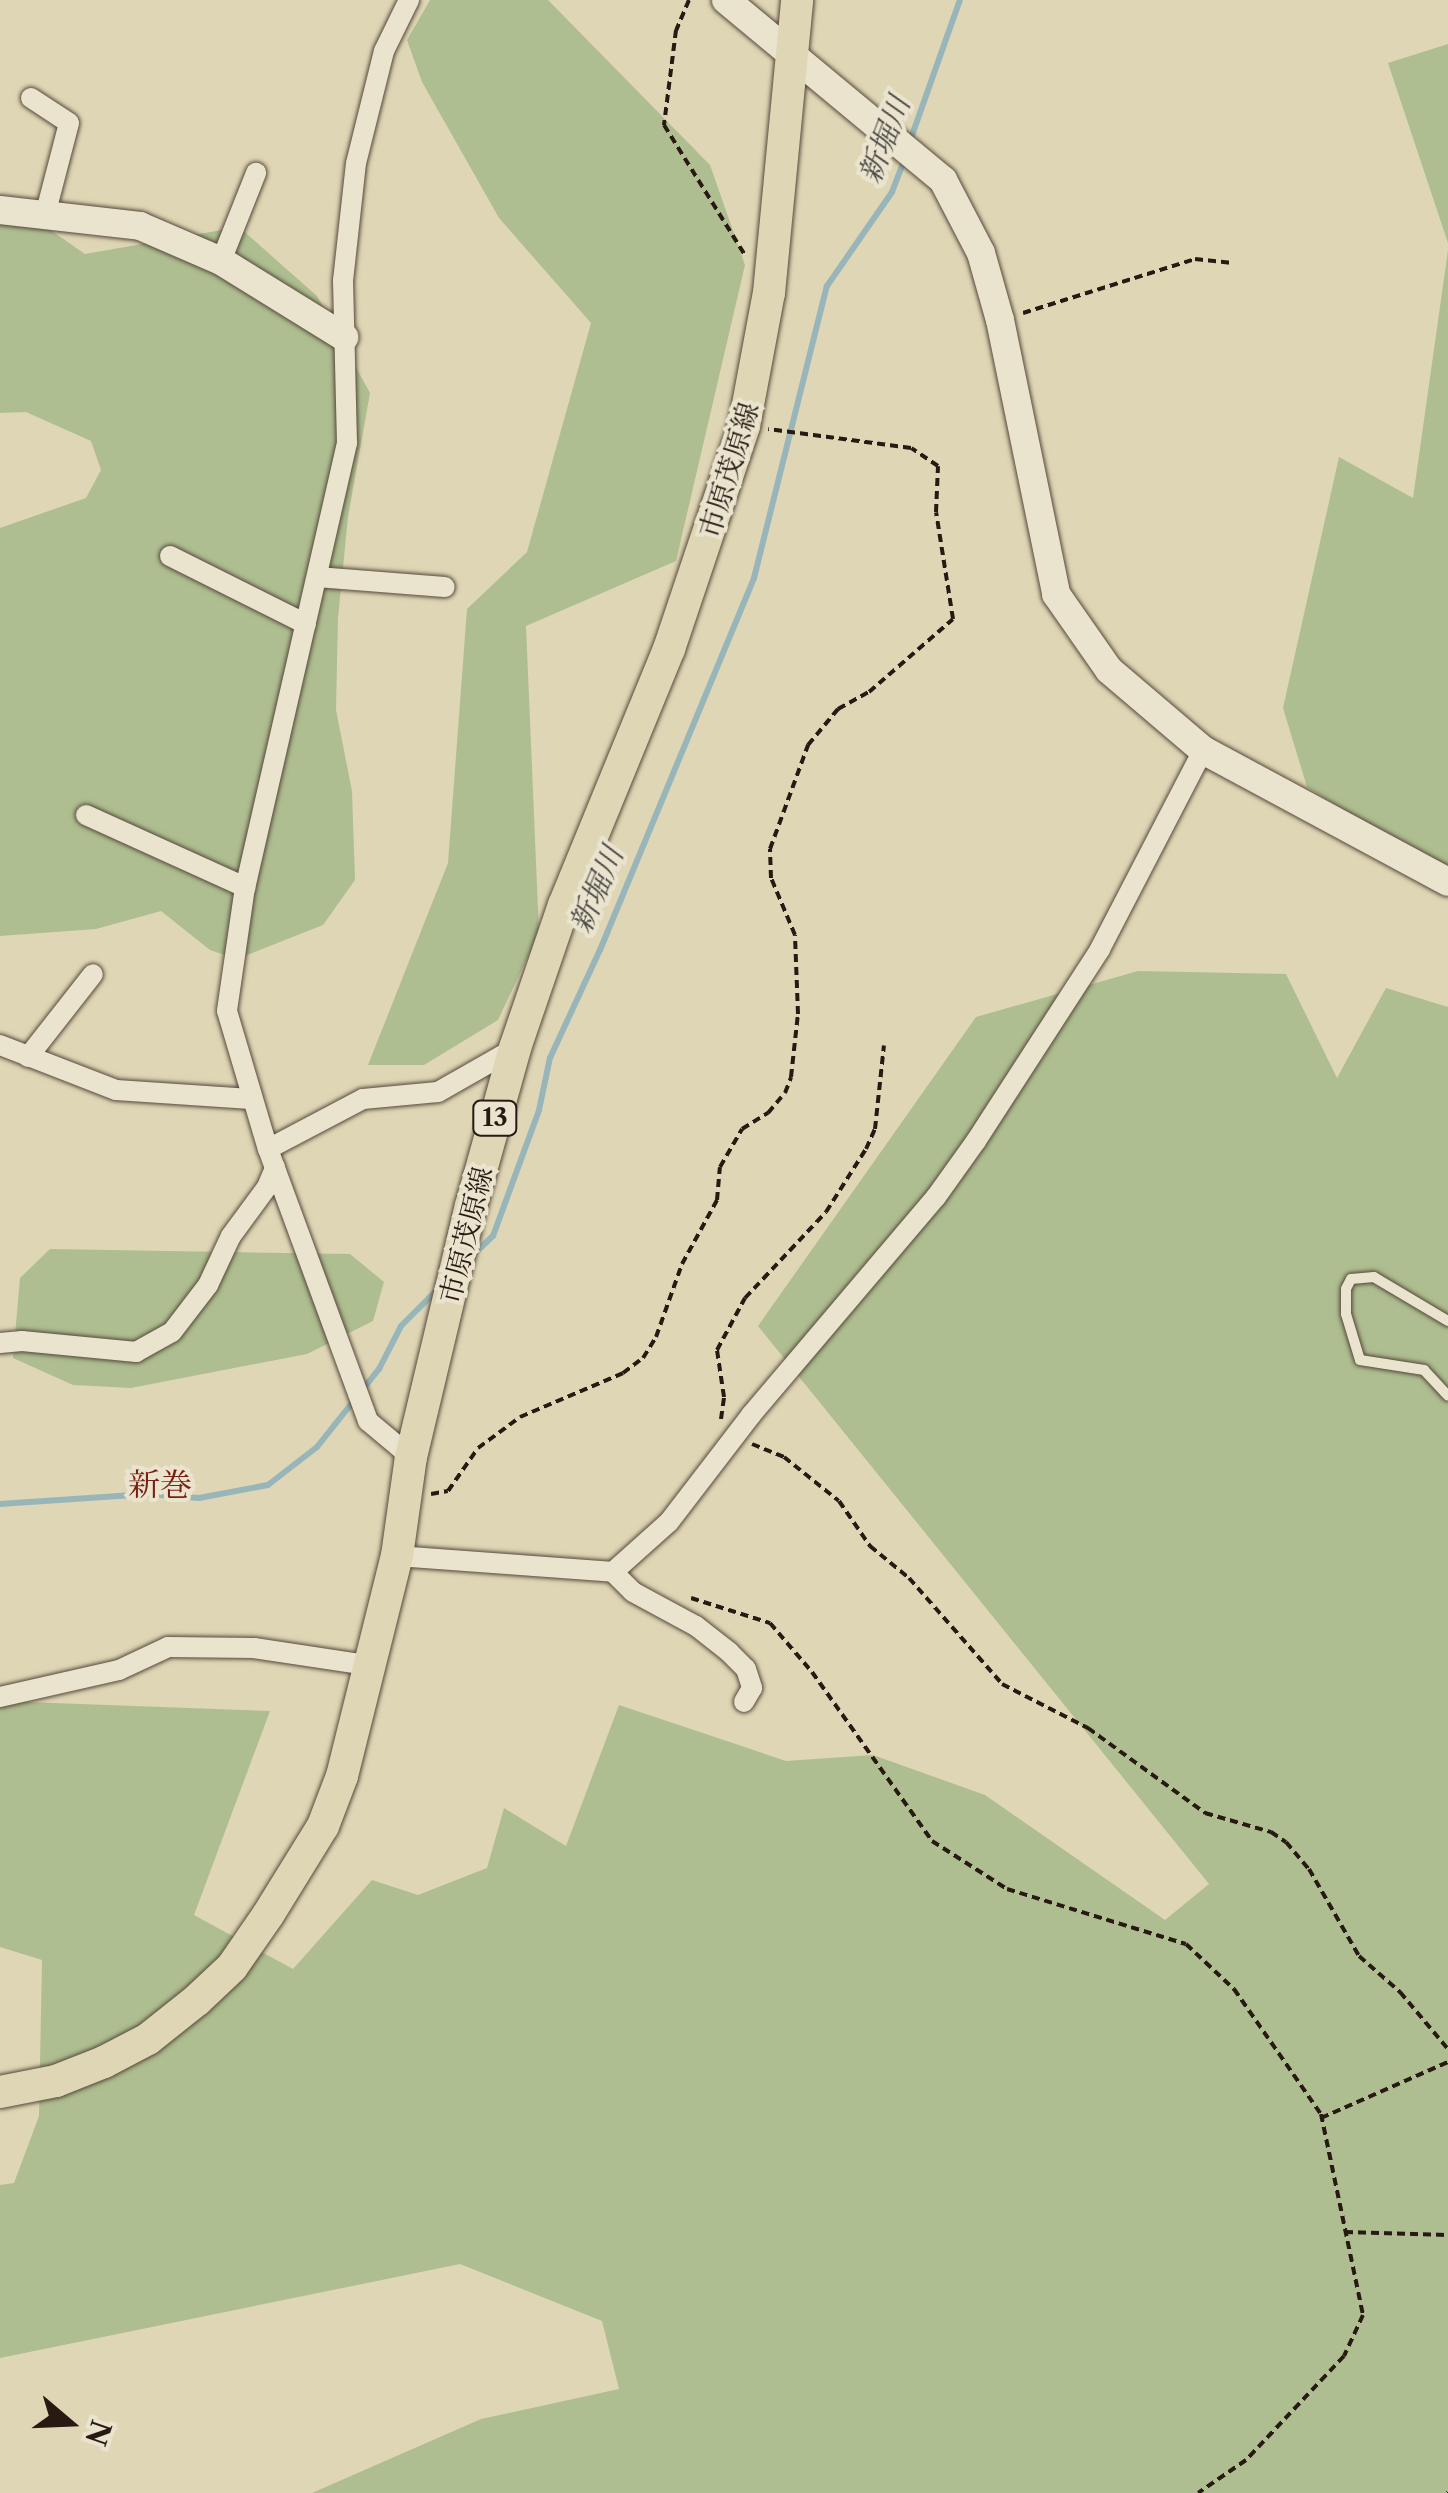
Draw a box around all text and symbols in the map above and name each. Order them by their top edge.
water label: 新堀川 [852,92,918,188]
street label: 市原茂原線 [692,398,766,542]
water label: 新堀川 [563,842,631,938]
road number: 13 [470,1098,520,1138]
street label: 市原茂原線 [433,1163,499,1307]
district label: 新巻 [128,1466,192,1504]
north arrow [20,2373,120,2473]
text: N [78,2416,118,2450]

